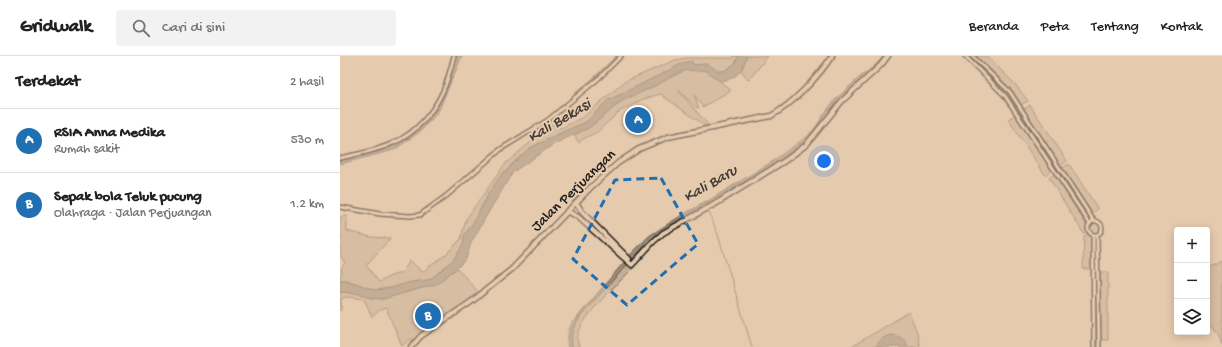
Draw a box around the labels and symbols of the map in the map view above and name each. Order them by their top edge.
water label: Kali Bekasi [525,95,596,148]
pin: A [625,105,651,135]
street label: Jalan Perjuangan [528,146,620,236]
your location [814,151,834,171]
water label: Kali Baru [681,161,742,208]
pin: B [415,301,441,331]

